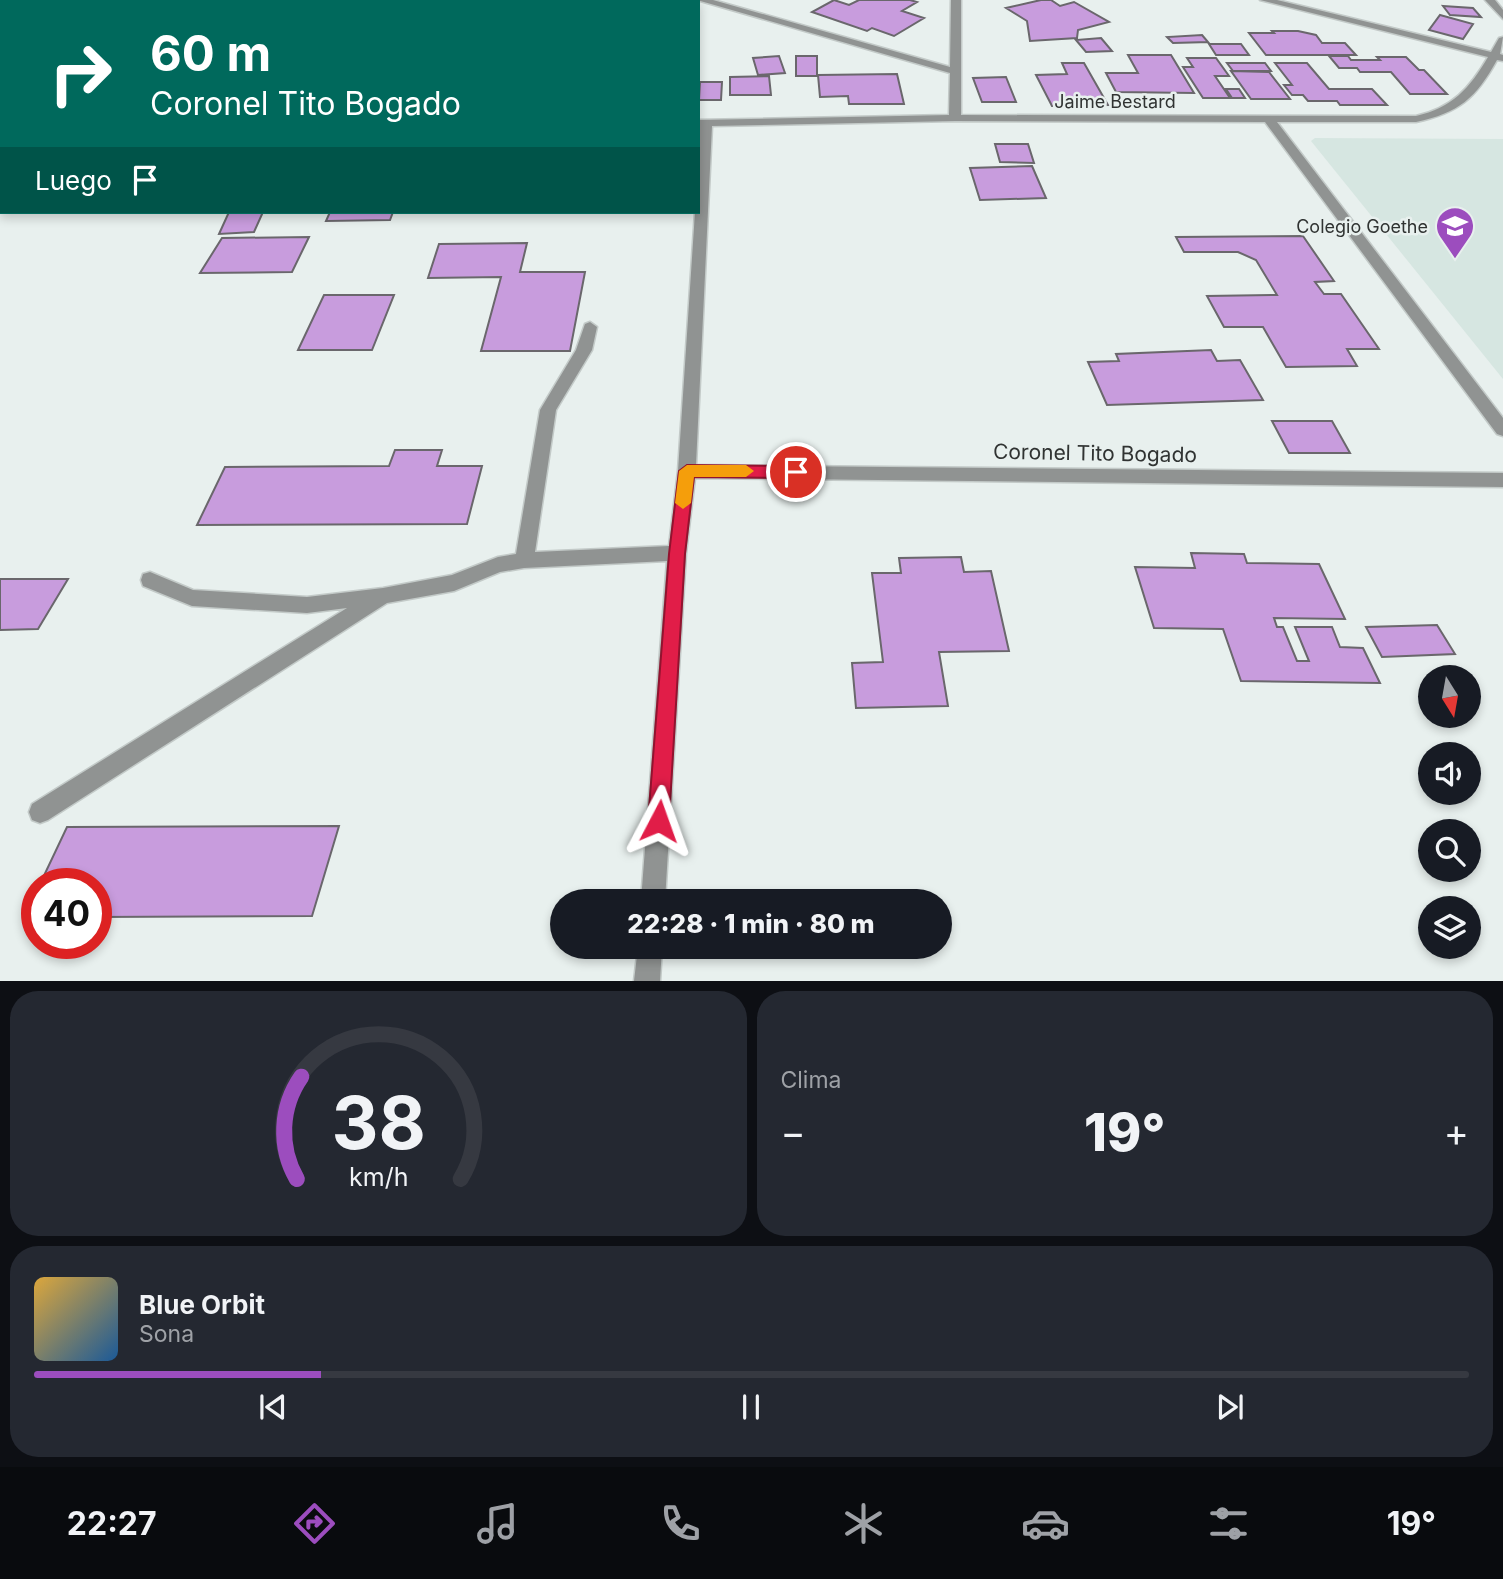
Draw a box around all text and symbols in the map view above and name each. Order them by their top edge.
text: 60 m [150,24,271,83]
icon: right [35,28,126,119]
text: Coronel Tito Bogado [150,84,461,123]
street label: Jaime Bestard [1054,91,1176,112]
icon: arrive [126,161,164,199]
text: Luego [35,165,112,196]
school or university icon: Colegio Goethe [1434,205,1476,260]
place label: Colegio Goethe [1296,216,1428,237]
street label: Coronel Tito Bogado [993,439,1197,467]
pin [766,442,826,502]
icon: arrive [777,453,815,491]
north arrow [1418,665,1480,728]
map controls [1418,665,1481,959]
button: sound [1418,742,1481,805]
position arrow [622,784,696,858]
button: search [1418,819,1481,882]
speed limit sign: 40 [21,868,112,959]
button: layers [1418,896,1481,959]
text: 22:28 · 1 min · 80 m [627,908,875,939]
text: Clima [781,1066,842,1094]
text: 38 [331,1079,425,1168]
text: 19° [1084,1101,1165,1164]
text: − [781,1109,806,1155]
text: + [1444,1109,1469,1155]
text: km/h [349,1162,408,1192]
text: Blue Orbit [139,1289,265,1320]
text: Sona [139,1320,194,1348]
icon: previous [254,1388,292,1426]
icon: pause [732,1388,770,1426]
icon: next [1211,1388,1249,1426]
icon: directions [290,1499,339,1548]
icon: music [473,1499,522,1548]
icon: phone [656,1499,705,1548]
icon: climate [839,1499,888,1548]
icon: car [1021,1499,1070,1548]
icon: filters [1204,1499,1253,1548]
text: 22:27 [67,1504,157,1543]
text: 19° [1387,1504,1436,1543]

